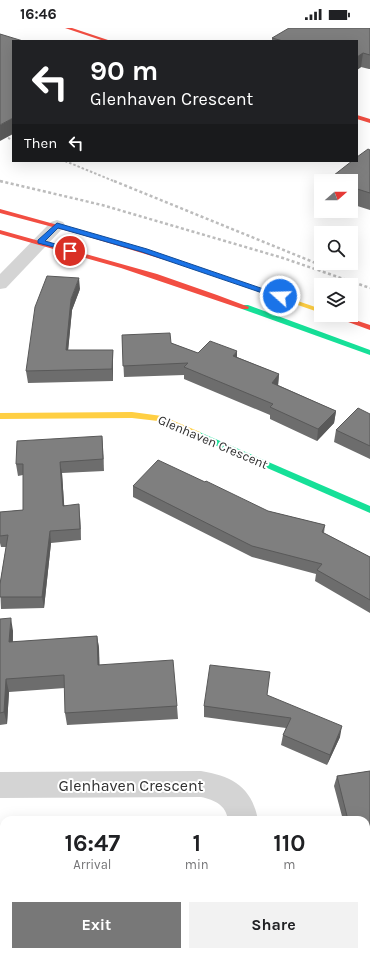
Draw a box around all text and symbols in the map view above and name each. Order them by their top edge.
text: 16:46 [20,5,57,23]
text: 90 m [90,54,158,87]
icon: left [24,56,76,108]
text: Glenhaven Crescent [90,88,253,110]
icon: left [65,132,87,154]
text: Then [24,134,57,152]
north arrow [314,174,358,218]
map controls [314,174,358,322]
button: search [314,226,358,270]
pin [53,234,87,268]
icon: arrive [59,240,81,262]
position arrow [259,275,301,317]
button: layers [314,278,358,322]
street label: Glenhaven Crescent [156,412,270,472]
street label: Glenhaven Crescent [58,776,204,795]
text: 16:47 [65,829,120,857]
text: 1 [192,829,201,857]
text: 110 [273,829,306,857]
text: Arrival [73,857,111,872]
text: min [185,857,209,872]
text: m [283,857,295,872]
button: Exit [12,902,181,948]
button: Share [189,902,358,948]

